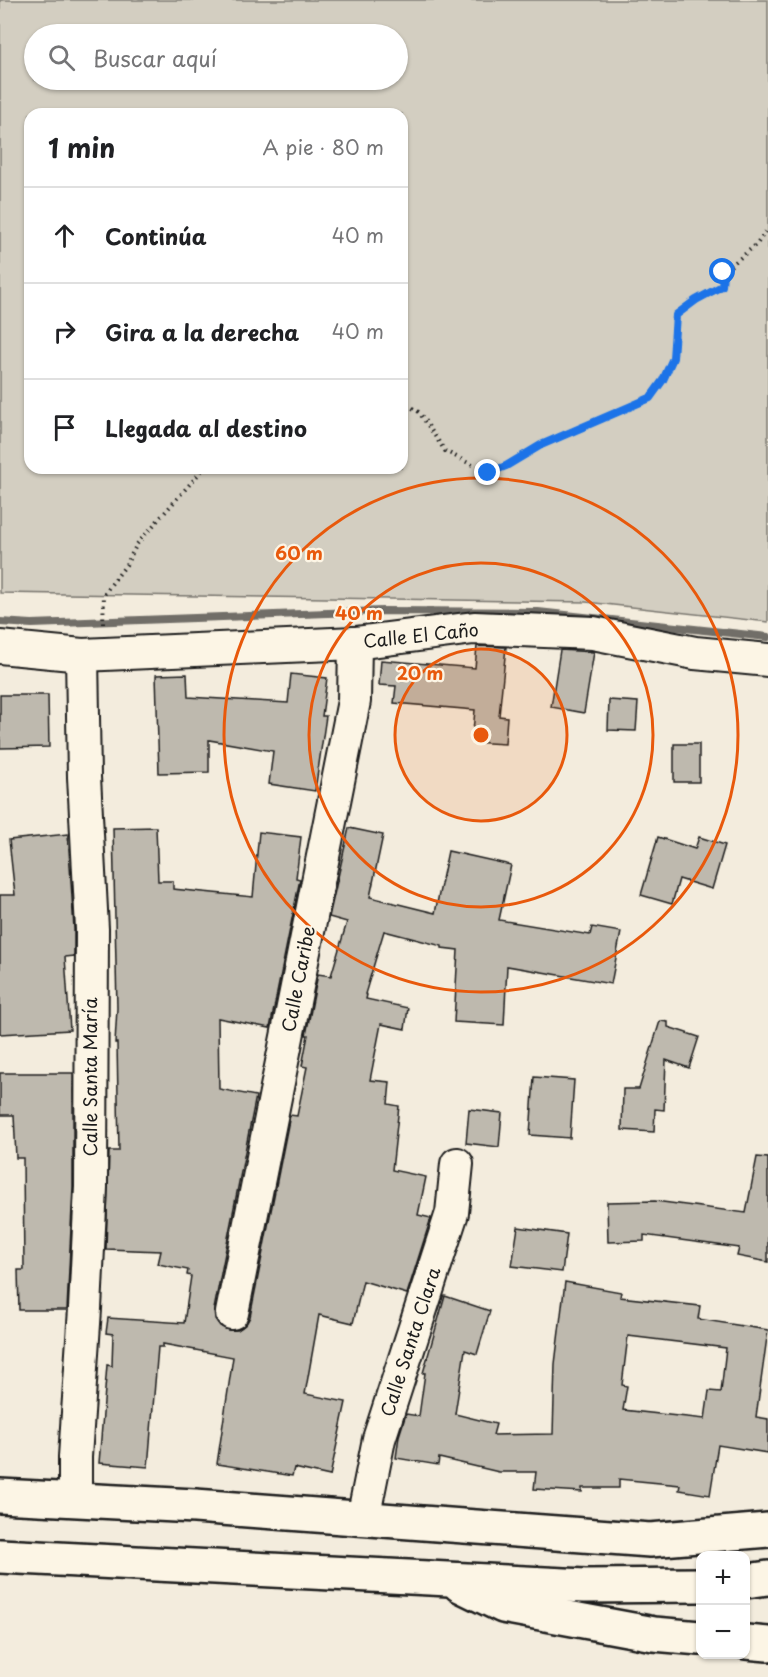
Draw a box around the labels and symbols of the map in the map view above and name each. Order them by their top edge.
route start [709,258,735,284]
route end [474,459,500,485]
text: 60 m [275,539,323,566]
text: 40 m [335,599,383,626]
street label: Calle El Caño [362,615,480,654]
text: 20 m [397,659,443,686]
centre of rings [471,725,491,745]
street label: Calle Caribe [274,923,321,1034]
street label: Calle Santa María [76,997,103,1156]
street label: Calle Santa Clara [373,1263,447,1420]

